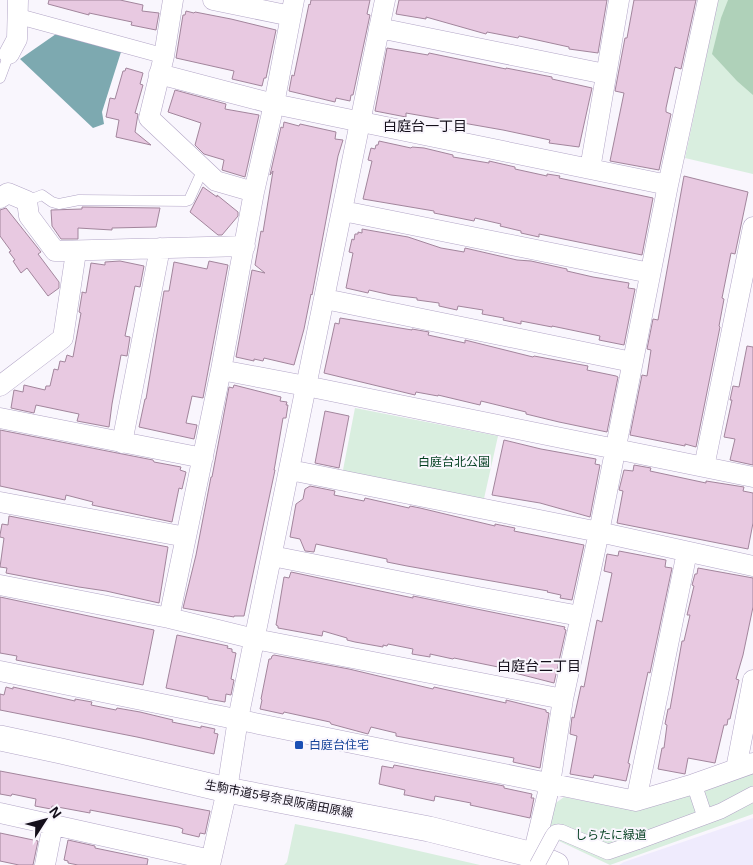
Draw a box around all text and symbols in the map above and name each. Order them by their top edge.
district label: 白庭台一丁目 [383,118,467,134]
park label: 白庭台北公園 [418,455,490,469]
district label: 白庭台二丁目 [497,658,581,674]
place label: 白庭台住宅 [309,738,369,752]
marker: 白庭台住宅 [293,739,305,751]
street label: 生駒市道5号奈良阪南田原線 [204,778,354,820]
north arrow [20,795,70,845]
text: N [46,804,65,821]
park label: しらたに緑道 [575,828,647,842]

